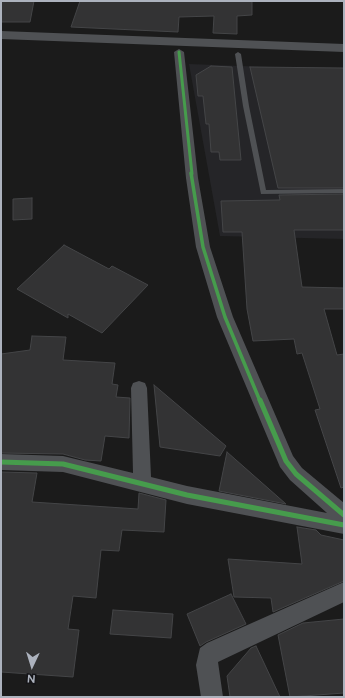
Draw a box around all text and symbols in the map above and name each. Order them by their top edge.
north arrow [12,646,52,686]
text: N [26,672,36,685]

